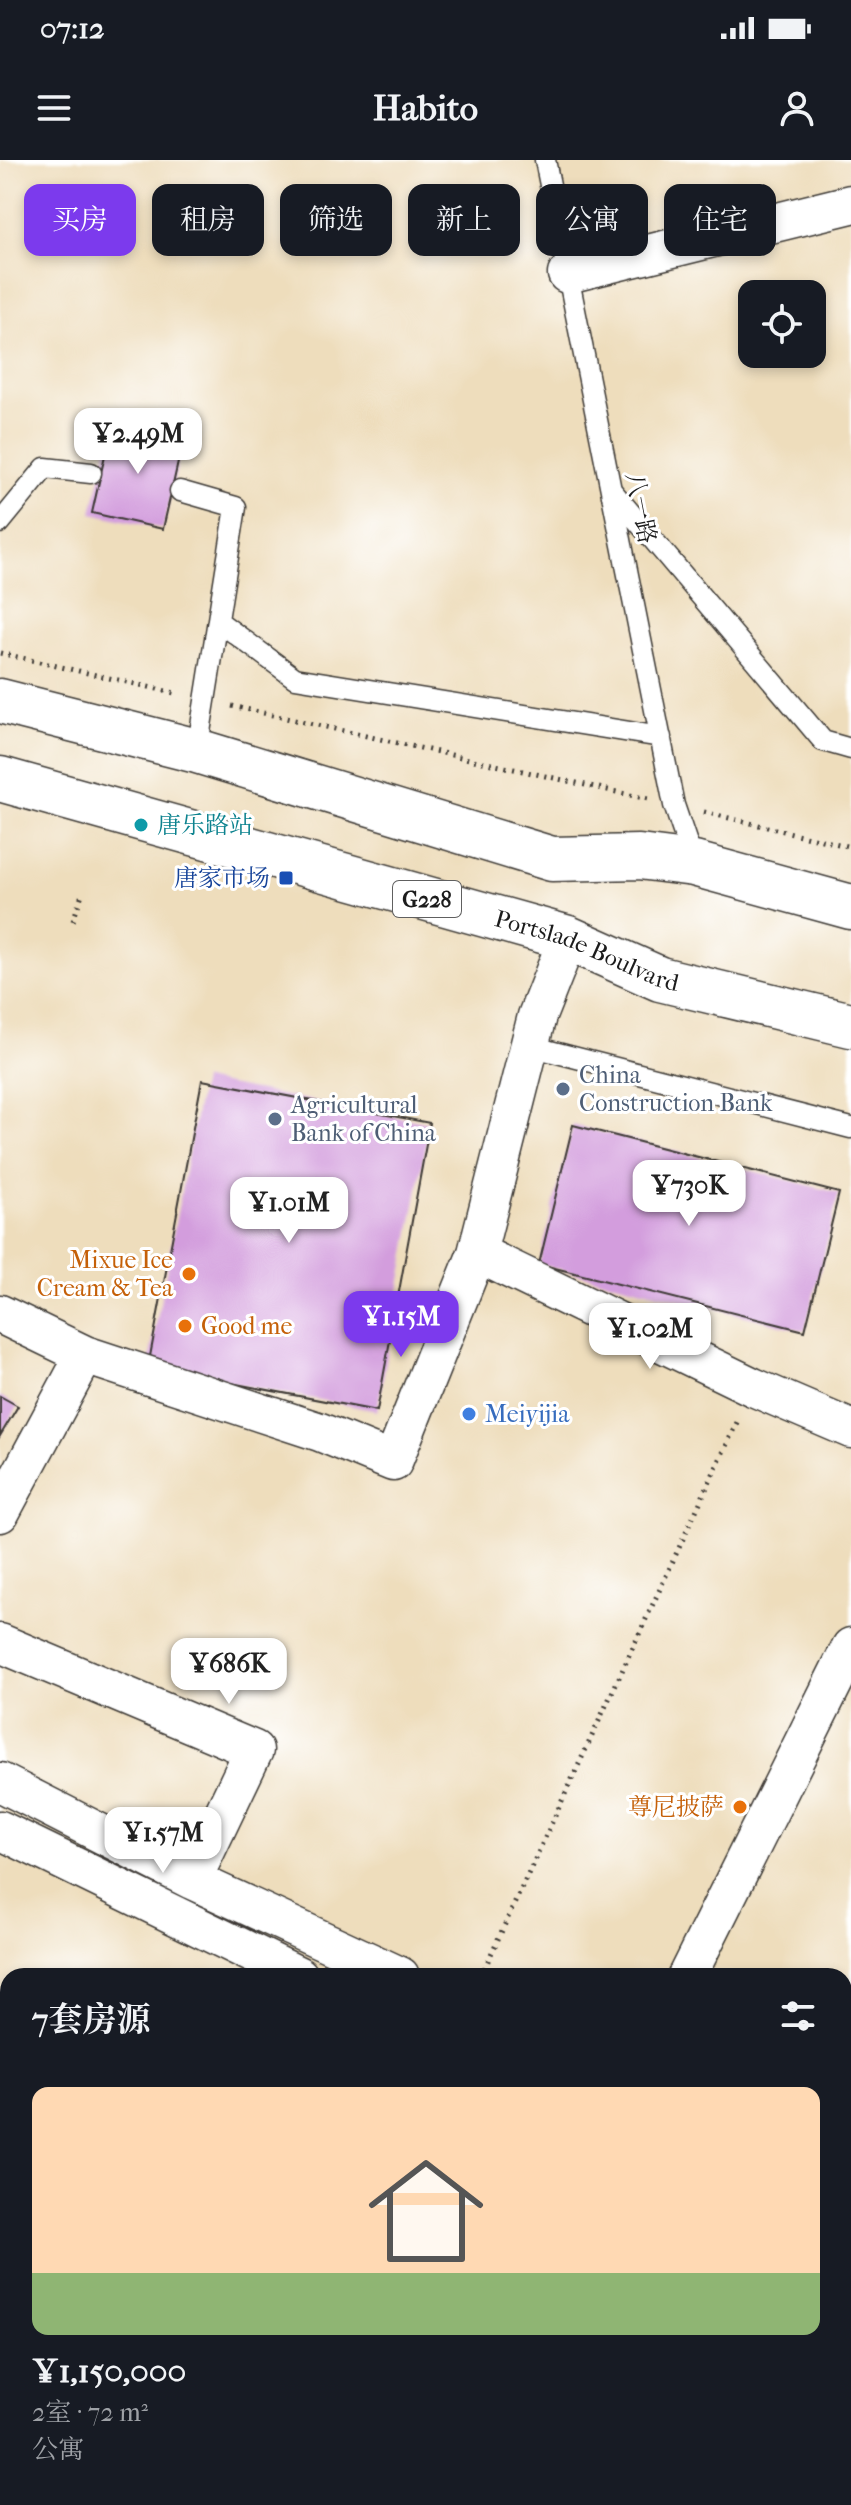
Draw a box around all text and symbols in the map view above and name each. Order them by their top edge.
text: 07:12 [40,11,104,46]
icon: menu [32,86,76,130]
icon: person [775,86,819,130]
text: Habito [373,87,478,129]
chip: 买房 [24,184,136,256]
chip: 租房 [152,184,264,256]
chip: 筛选 [280,184,392,256]
chip: 新上 [408,184,520,256]
chip: 公寓 [536,184,648,256]
chip: 住宅 [664,184,776,256]
map controls [738,280,826,368]
button: locate [738,280,826,368]
pin: ¥2.49M [73,408,203,476]
text: ¥2.49M [92,418,184,449]
street label: 八一路 [620,470,662,546]
place label: 唐乐路站 [157,811,253,839]
marker: 唐乐路站 [132,816,150,834]
place label: 唐家市场 [174,864,270,892]
marker: 唐家市场 [277,869,295,887]
road number: G228 [393,881,461,917]
street label: Portslade Boulvard [492,904,683,997]
place label: China Construction Bank [579,1061,773,1117]
marker: China Construction Bank [554,1080,572,1098]
place label: Agricultural Bank of China [290,1091,437,1147]
marker: Agricultural Bank of China [266,1110,284,1128]
pin: ¥730K [633,1160,745,1228]
text: ¥730K [651,1170,727,1201]
pin: ¥1.01M [224,1177,354,1245]
text: ¥1.01M [248,1187,330,1218]
place label: Mixue Ice Cream & Tea [37,1246,174,1302]
marker: Mixue Ice Cream & Tea [180,1265,198,1283]
pin: ¥1.15M [336,1291,466,1359]
text: ¥1.15M [362,1301,440,1332]
pin: ¥1.02M [585,1303,715,1371]
place label: Good me [201,1312,292,1340]
text: ¥1.02M [607,1313,693,1344]
marker: Good me [176,1317,194,1335]
place label: Meiyijia [485,1400,570,1428]
marker: Meiyijia [460,1405,478,1423]
pin: ¥686K [173,1638,285,1706]
text: ¥686K [189,1648,269,1679]
place label: 尊尼披萨 [628,1793,724,1821]
marker: 尊尼披萨 [731,1798,749,1816]
pin: ¥1.57M [98,1807,228,1875]
text: ¥1.57M [122,1817,204,1848]
icon: filters [776,1994,820,2038]
text: 7套房源 [32,2000,150,2040]
icon: home [354,2139,498,2283]
text: ¥1,150,000 [32,2351,186,2391]
text: 2室 · 72 m² [32,2397,148,2428]
text: 公寓 [32,2434,84,2465]

